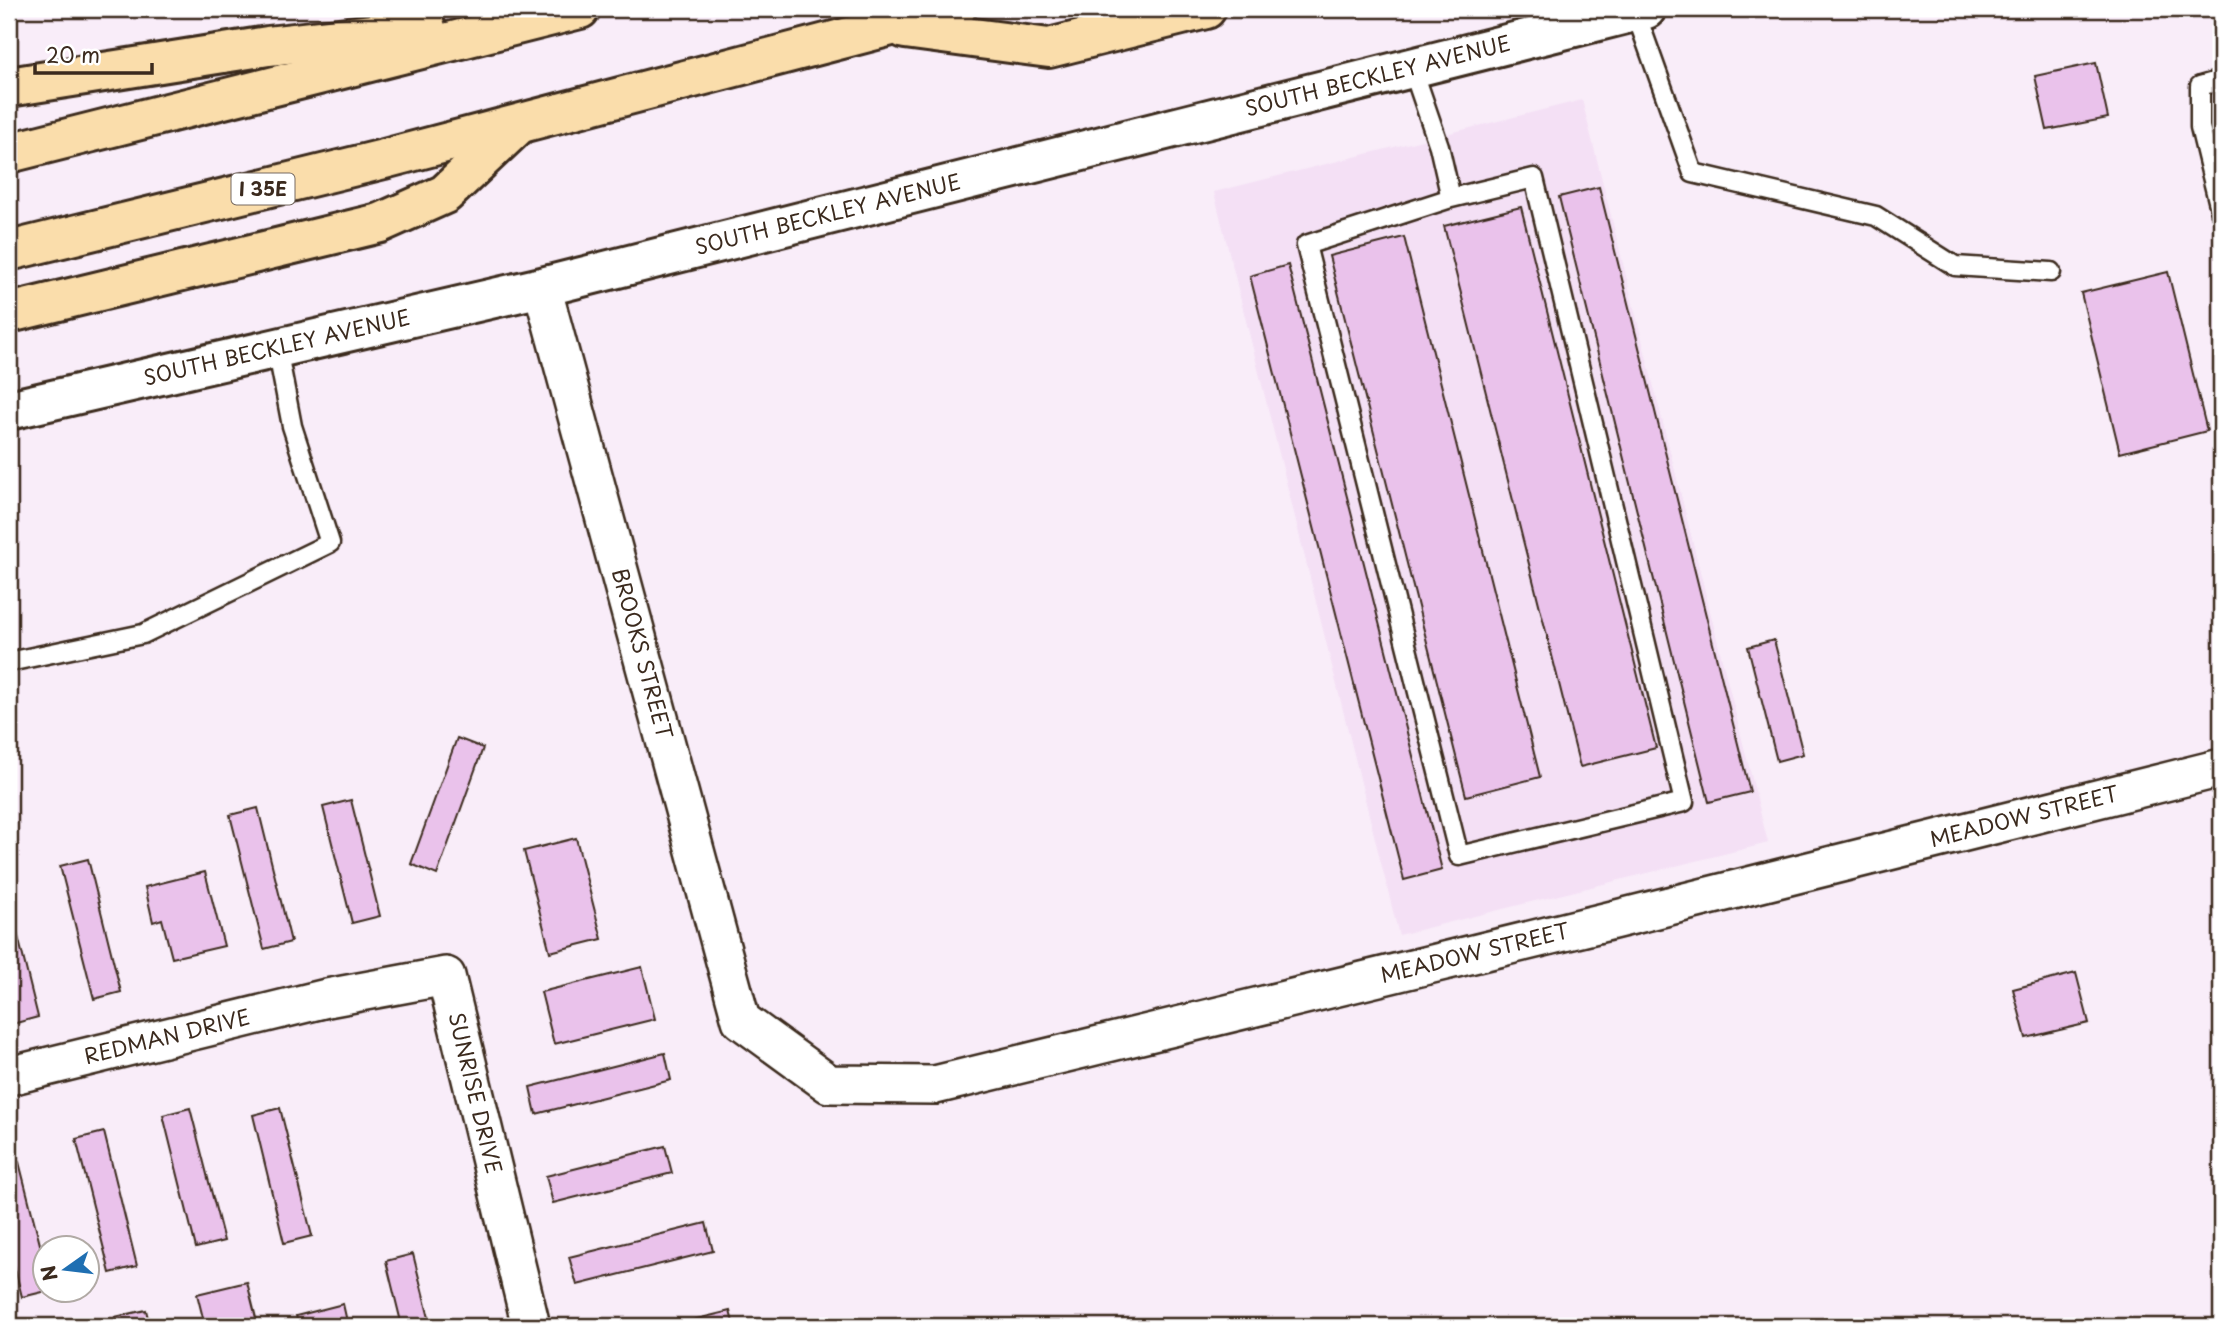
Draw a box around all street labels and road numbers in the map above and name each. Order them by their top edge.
street label: SOUTH BECKLEY AVENUE [1241,26,1514,123]
street label: SOUTH BECKLEY AVENUE [691,164,964,262]
road number: I 35E [232,174,294,204]
street label: SOUTH BECKLEY AVENUE [140,300,413,392]
street label: BROOKS STREET [605,564,682,743]
street label: MEADOW STREET [1926,776,2122,854]
street label: MEADOW STREET [1377,913,1573,990]
street label: REDMAN DRIVE [81,999,253,1071]
street label: SUNRISE DRIVE [441,1009,511,1177]

